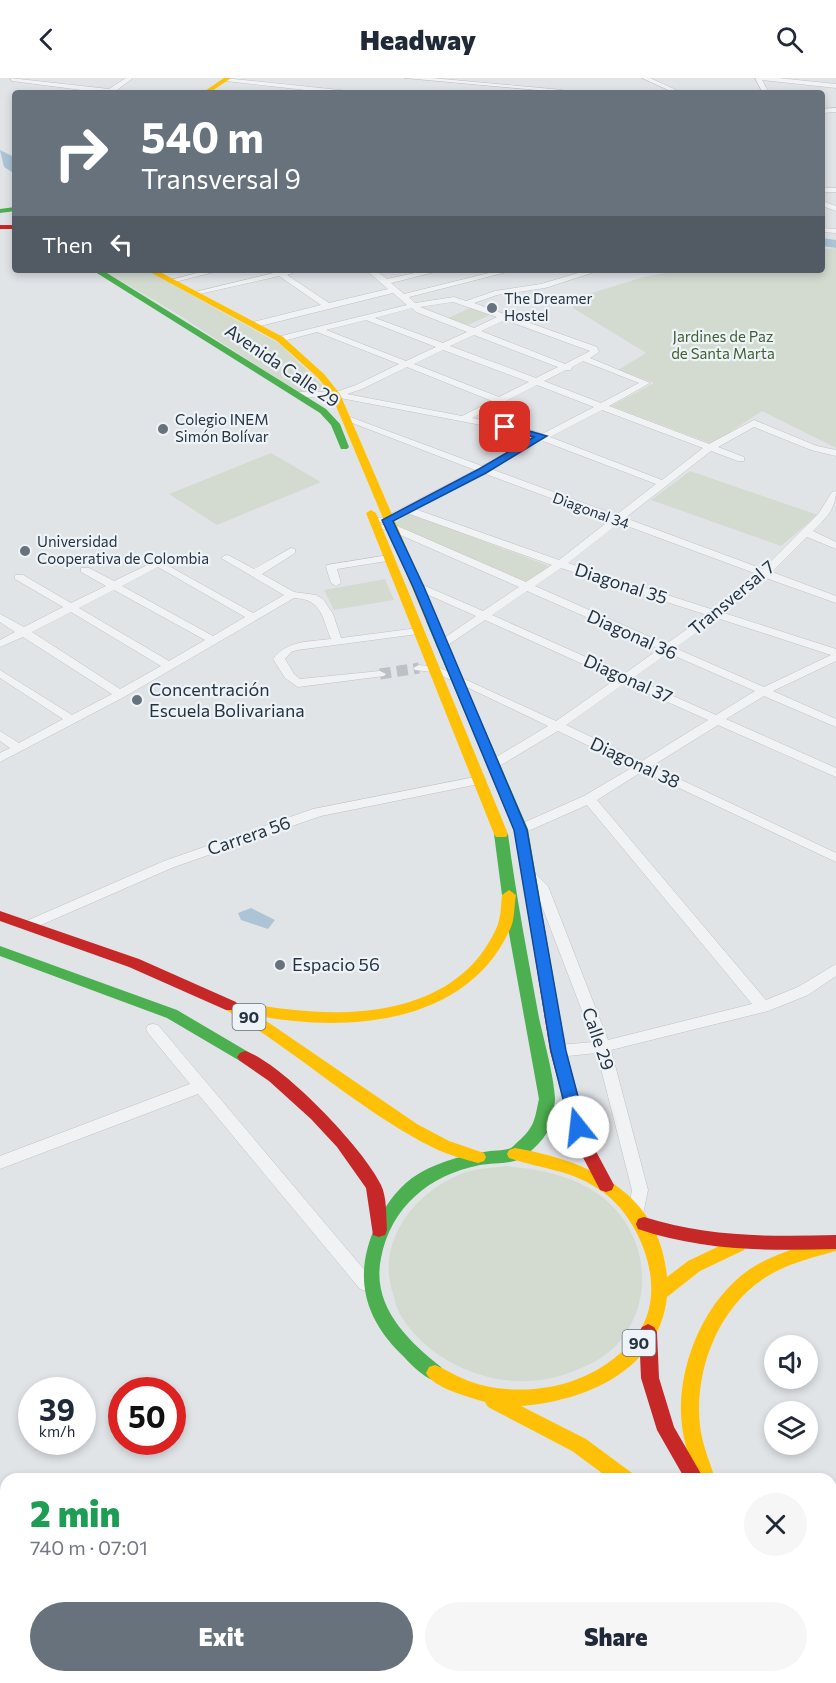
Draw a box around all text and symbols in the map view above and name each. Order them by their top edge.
icon: back [30,23,63,56]
text: Headway [360,23,476,56]
icon: search [773,23,806,56]
text: 540 m [141,110,264,162]
icon: right [42,114,120,192]
text: Transversal 9 [141,162,301,195]
icon: left [105,228,138,261]
text: Then [42,231,93,258]
place label: The Dreamer Hostel [504,289,593,324]
marker: The Dreamer Hostel [485,301,499,315]
street label: Avenida Calle 29 [221,319,344,411]
park label: Jardines de Paz de Santa Marta [671,327,775,362]
pin [479,401,530,452]
place label: Colegio INEM Simón Bolívar [175,410,269,445]
icon: arrive [488,410,521,443]
marker: Colegio INEM Simón Bolívar [156,422,170,436]
street label: Diagonal 34 [550,488,632,532]
place label: Universidad Cooperativa de Colombia [37,532,209,567]
marker: Universidad Cooperativa de Colombia [18,544,32,558]
street label: Transversal 7 [684,555,779,639]
street label: Diagonal 35 [572,558,670,608]
street label: Diagonal 36 [584,604,681,664]
street label: Diagonal 37 [581,649,676,707]
place label: Concentración Escuela Bolivariana [149,678,305,721]
marker: Concentración Escuela Bolivariana [130,693,144,707]
street label: Diagonal 38 [587,732,684,792]
street label: Carrera 56 [204,811,293,860]
place label: Espacio 56 [292,953,380,975]
marker: Espacio 56 [273,958,287,972]
road number: 90 [232,1004,266,1030]
street label: Calle 29 [578,1005,620,1073]
position arrow [546,1095,610,1159]
road number: 90 [622,1330,656,1356]
map controls [764,1335,818,1455]
button: sound [764,1335,818,1389]
speed limit sign: 50 [108,1377,186,1455]
text: 39 [39,1390,75,1427]
button: layers [764,1401,818,1455]
text: km/h [39,1422,75,1440]
text: 2 min [30,1490,120,1534]
button: close [744,1493,807,1556]
text: 740 m · 07:01 [30,1535,148,1559]
button: Exit [30,1602,413,1671]
button: Share [425,1602,807,1671]

